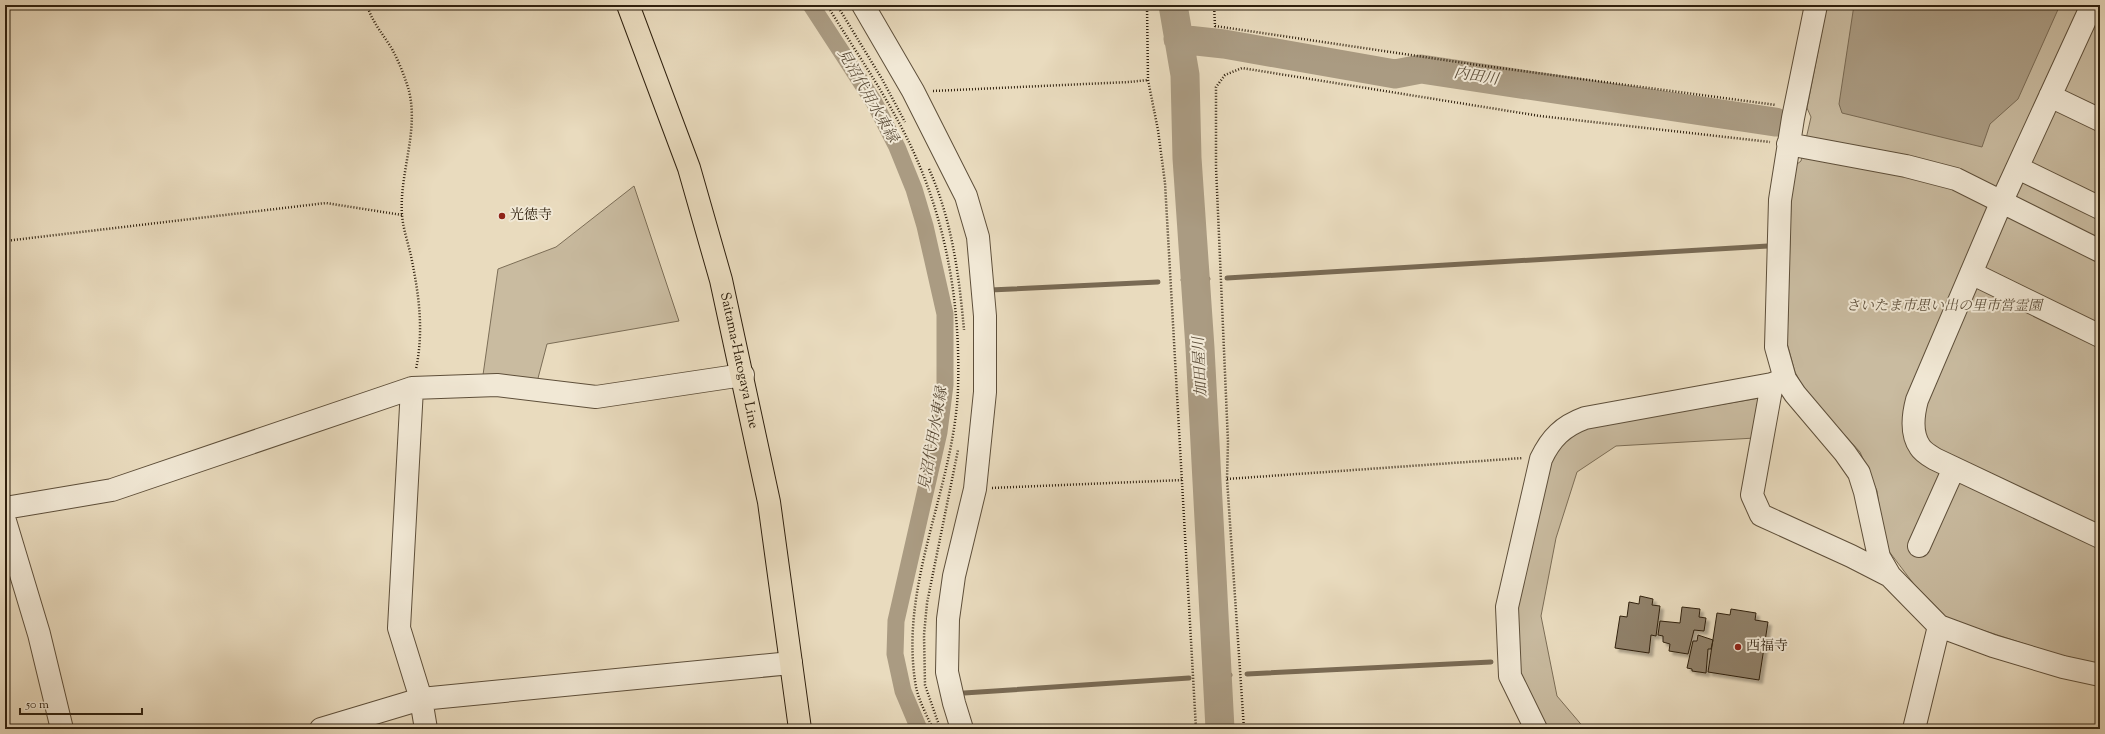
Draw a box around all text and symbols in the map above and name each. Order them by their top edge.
water label: 見沼代用水東縁 [832,45,903,148]
water label: 内田川 [1452,63,1502,91]
place label: 光徳寺 [510,206,552,226]
marker: 光徳寺 [497,211,507,221]
street label: Saitama-Hatogaya Line [714,291,763,431]
park label: さいたま市思い出の里市営霊園 [1846,297,2044,317]
water label: 加田屋川 [1189,335,1213,398]
water label: 見沼代用水東縁 [915,384,954,493]
place label: 西福寺 [1746,637,1788,657]
marker: 西福寺 [1733,642,1743,652]
scale bar [20,690,142,716]
text: 50 m [25,696,49,714]

